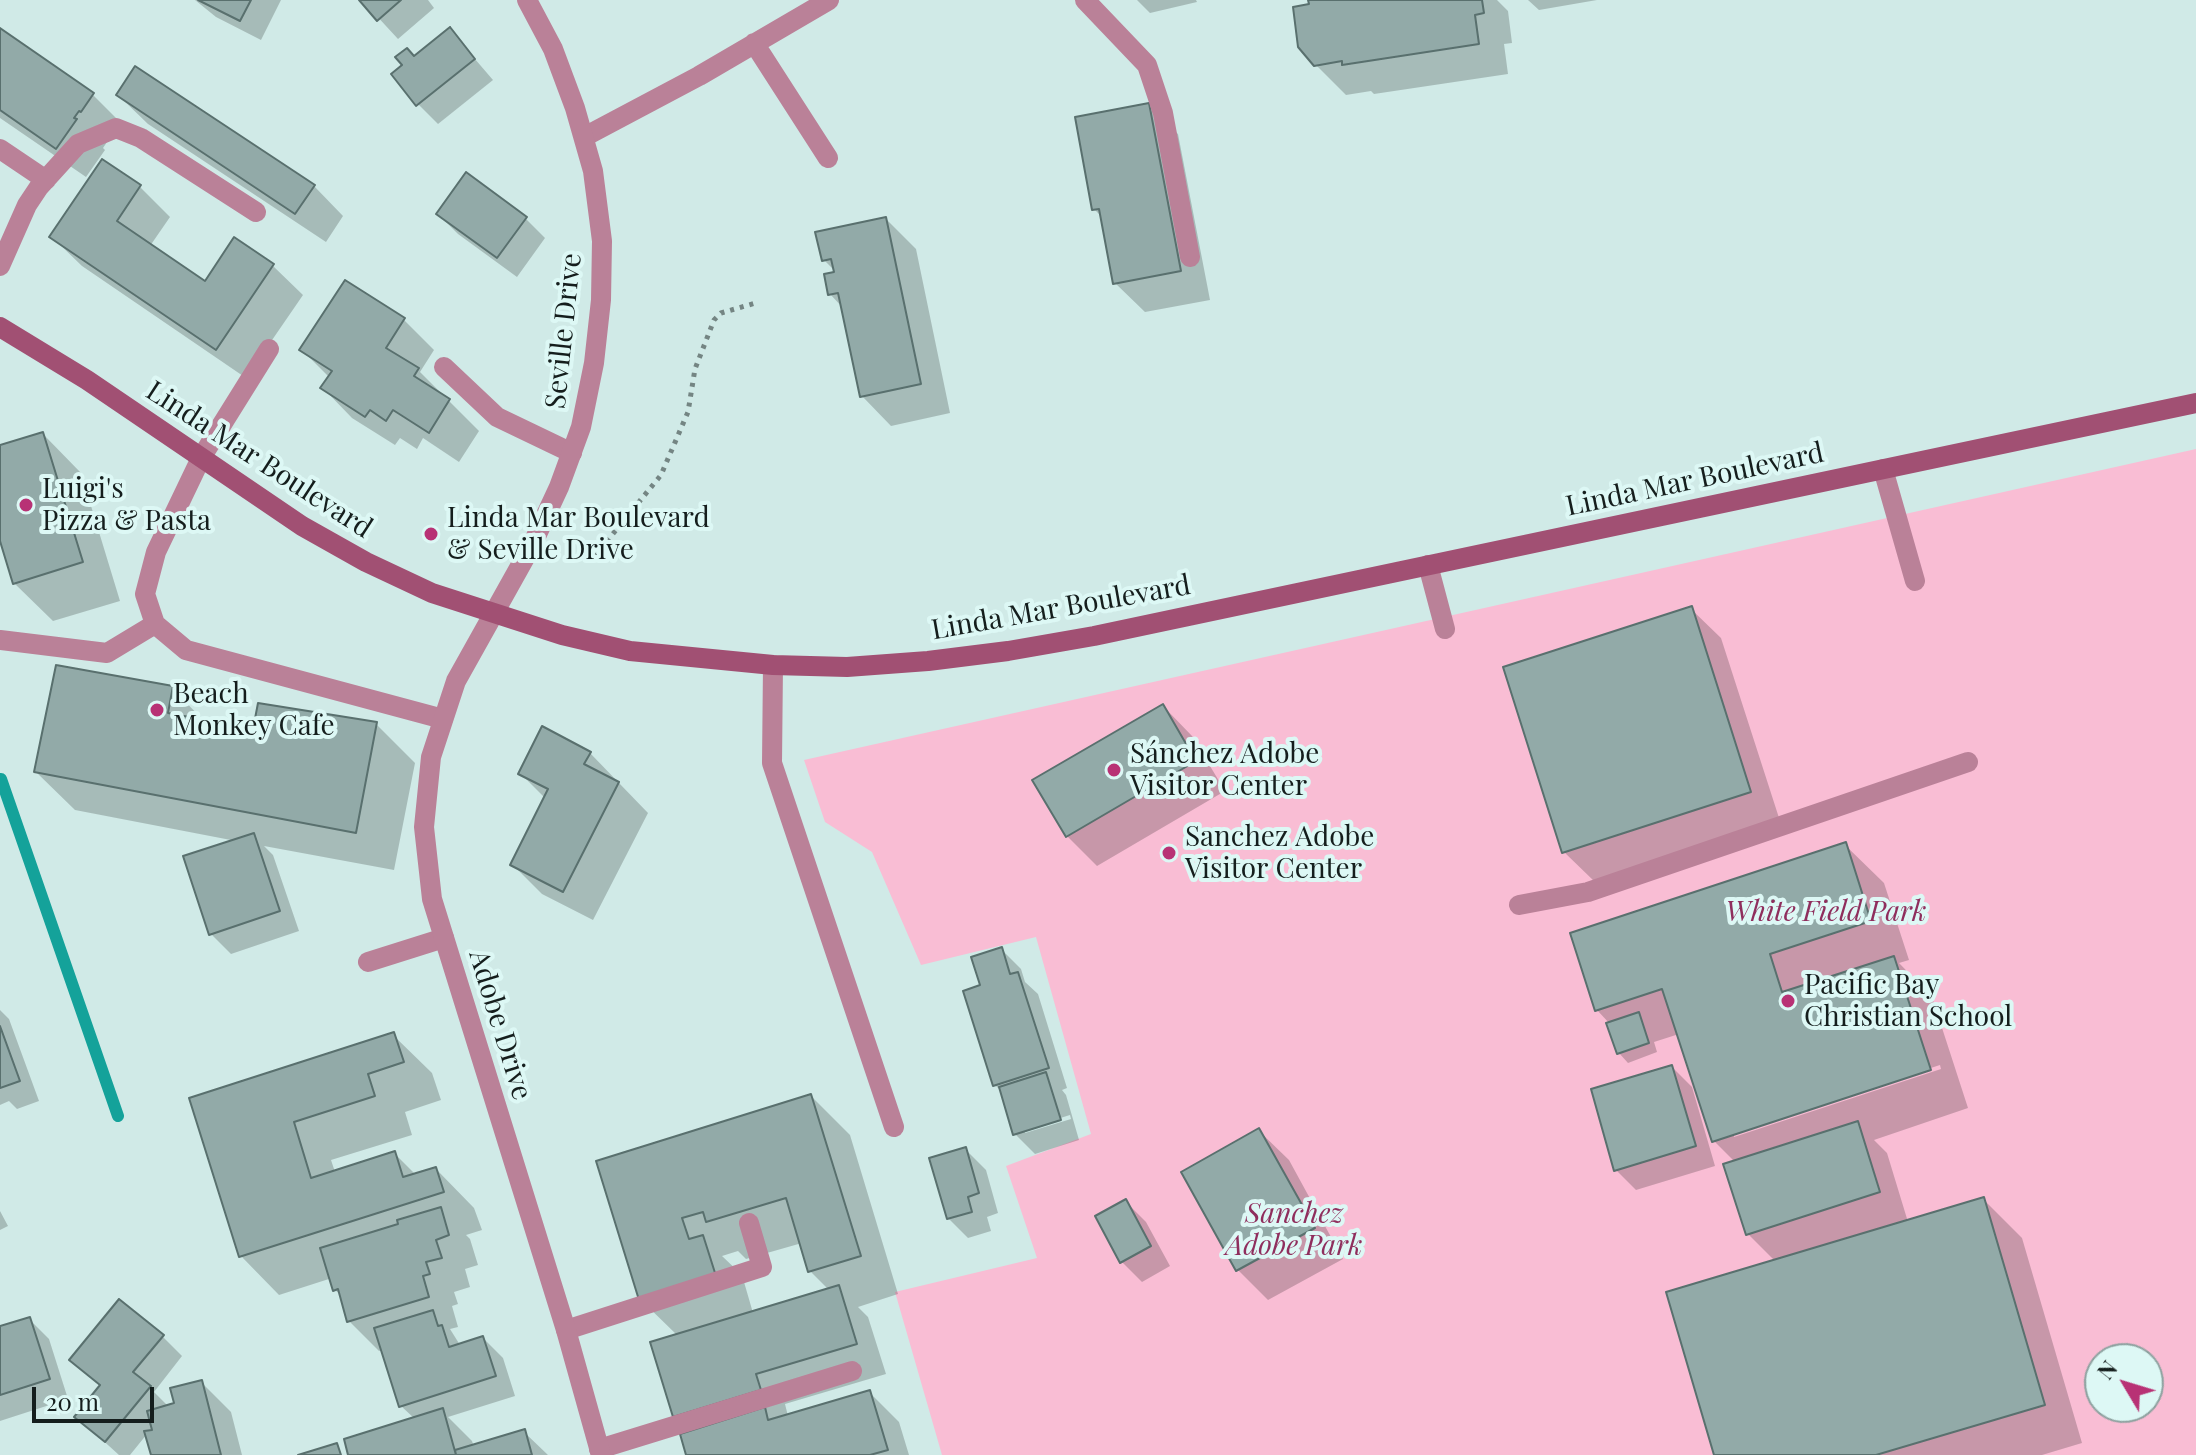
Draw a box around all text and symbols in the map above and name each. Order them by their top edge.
street label: Seville Drive [539,251,589,411]
street label: Linda Mar Boulevard [140,374,378,546]
street label: Linda Mar Boulevard [1563,436,1827,524]
place label: Luigi's Pizza & Pasta [42,472,211,538]
marker: Luigi's Pizza & Pasta [17,496,35,514]
place label: Linda Mar Boulevard & Seville Drive [447,501,710,567]
marker: Linda Mar Boulevard & Seville Drive [422,525,440,543]
street label: Linda Mar Boulevard [929,569,1193,647]
place label: Beach Monkey Cafe [173,677,335,743]
marker: Beach Monkey Cafe [148,701,166,719]
place label: Sánchez Adobe Visitor Center [1130,737,1320,803]
marker: Sánchez Adobe Visitor Center [1105,761,1123,779]
place label: Sanchez Adobe Visitor Center [1185,820,1375,886]
marker: Sanchez Adobe Visitor Center [1160,844,1178,862]
park label: White Field Park [1726,895,1926,929]
street label: Adobe Drive [461,946,539,1104]
place label: Pacific Bay Christian School [1804,968,2012,1034]
marker: Pacific Bay Christian School [1779,992,1797,1010]
park label: Sanchez Adobe Park [1226,1197,1362,1263]
north arrow [2084,1343,2164,1423]
text: N [2090,1354,2123,1385]
scale bar [36,1371,158,1421]
text: 20 m [46,1385,99,1417]

